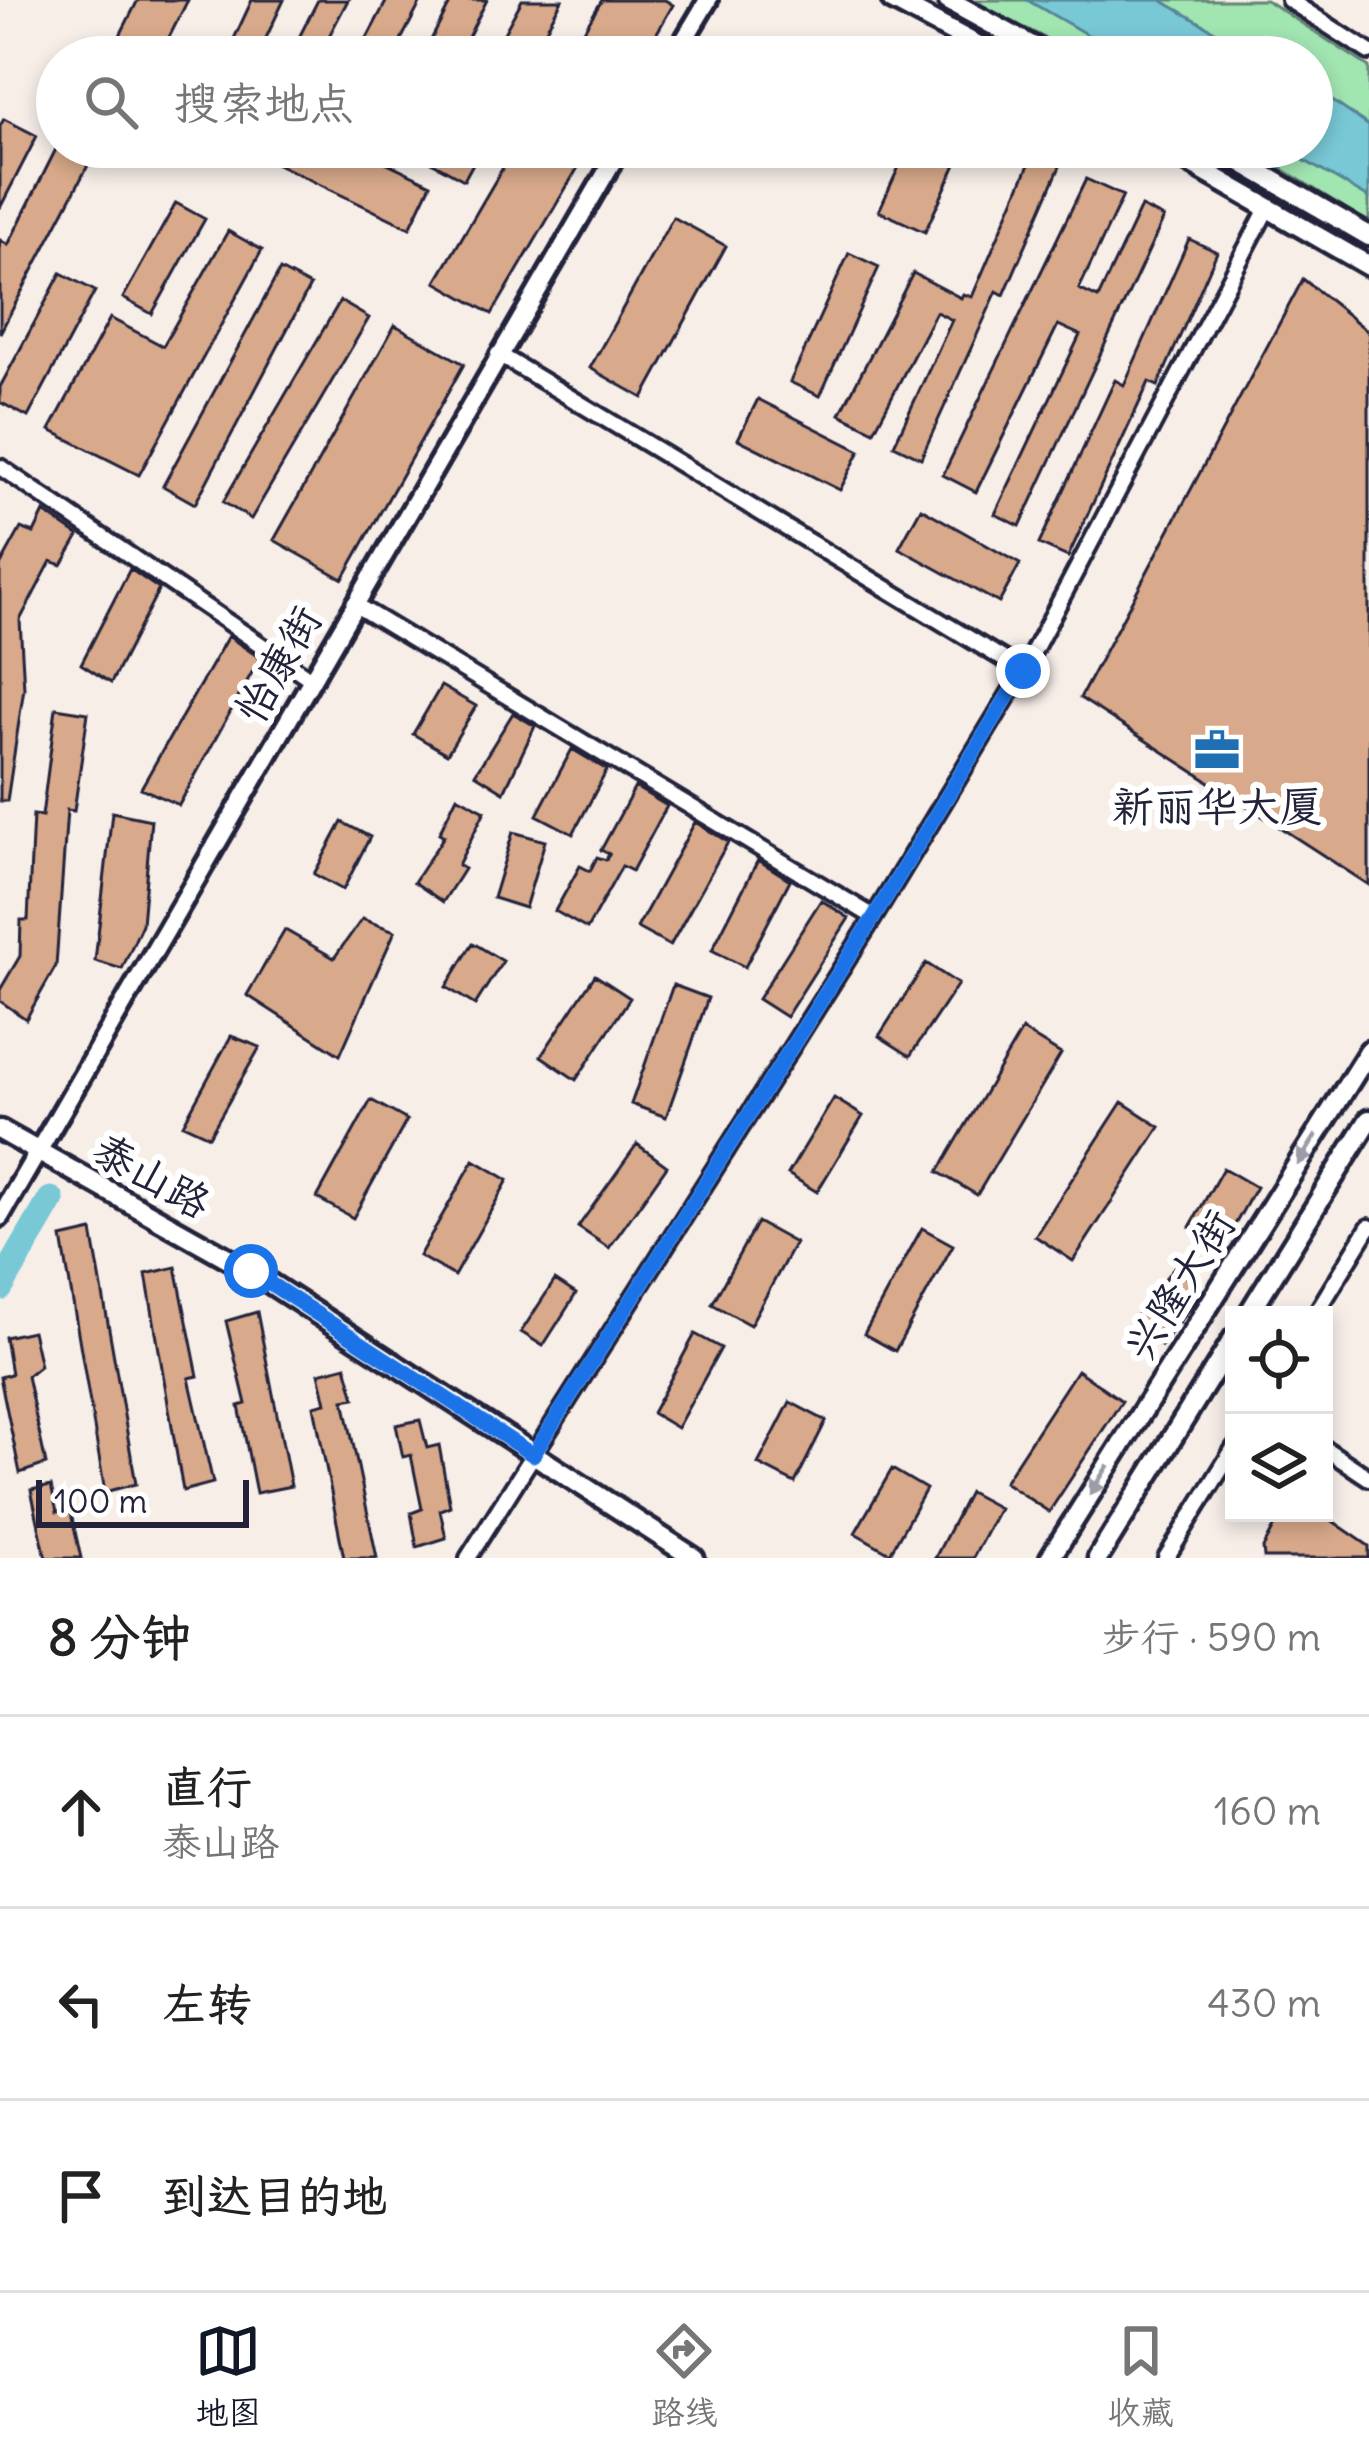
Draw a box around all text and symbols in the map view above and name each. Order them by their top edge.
search box [36,36,1333,168]
icon: search [78,69,144,135]
text: 搜索地点 [174,75,354,131]
street label: 怡康街 [224,596,332,732]
route end [996,644,1050,698]
office icon: 新丽华大厦 [1192,725,1242,775]
place label: 新丽华大厦 [1112,780,1322,832]
street label: 泰山路 [84,1123,220,1229]
one-way arrow [1297,1133,1318,1167]
street label: 兴隆大街 [1112,1200,1246,1370]
route start [224,1244,278,1298]
map controls [1225,1306,1333,1522]
button: locate [1225,1306,1333,1414]
button: layers [1225,1414,1333,1522]
one-way arrow [1089,1463,1110,1497]
scale bar [36,1474,249,1527]
text: 100 m [54,1480,147,1522]
text: 8 分钟 [48,1605,192,1669]
text: 步行 · 590 m [1102,1613,1321,1662]
text: 直行 [162,1759,252,1815]
icon: ahead [48,1779,114,1845]
text: 160 m [1214,1787,1321,1836]
text: 泰山路 [162,1818,279,1867]
icon: left [48,1971,114,2037]
text: 左转 [162,1976,252,2032]
text: 430 m [1207,1979,1321,2028]
icon: arrive [48,2163,114,2229]
text: 到达目的地 [162,2168,387,2224]
tab: 地图 [195,2318,261,2433]
tab: 路线 [651,2318,717,2433]
tab: 收藏 [1108,2318,1174,2433]

